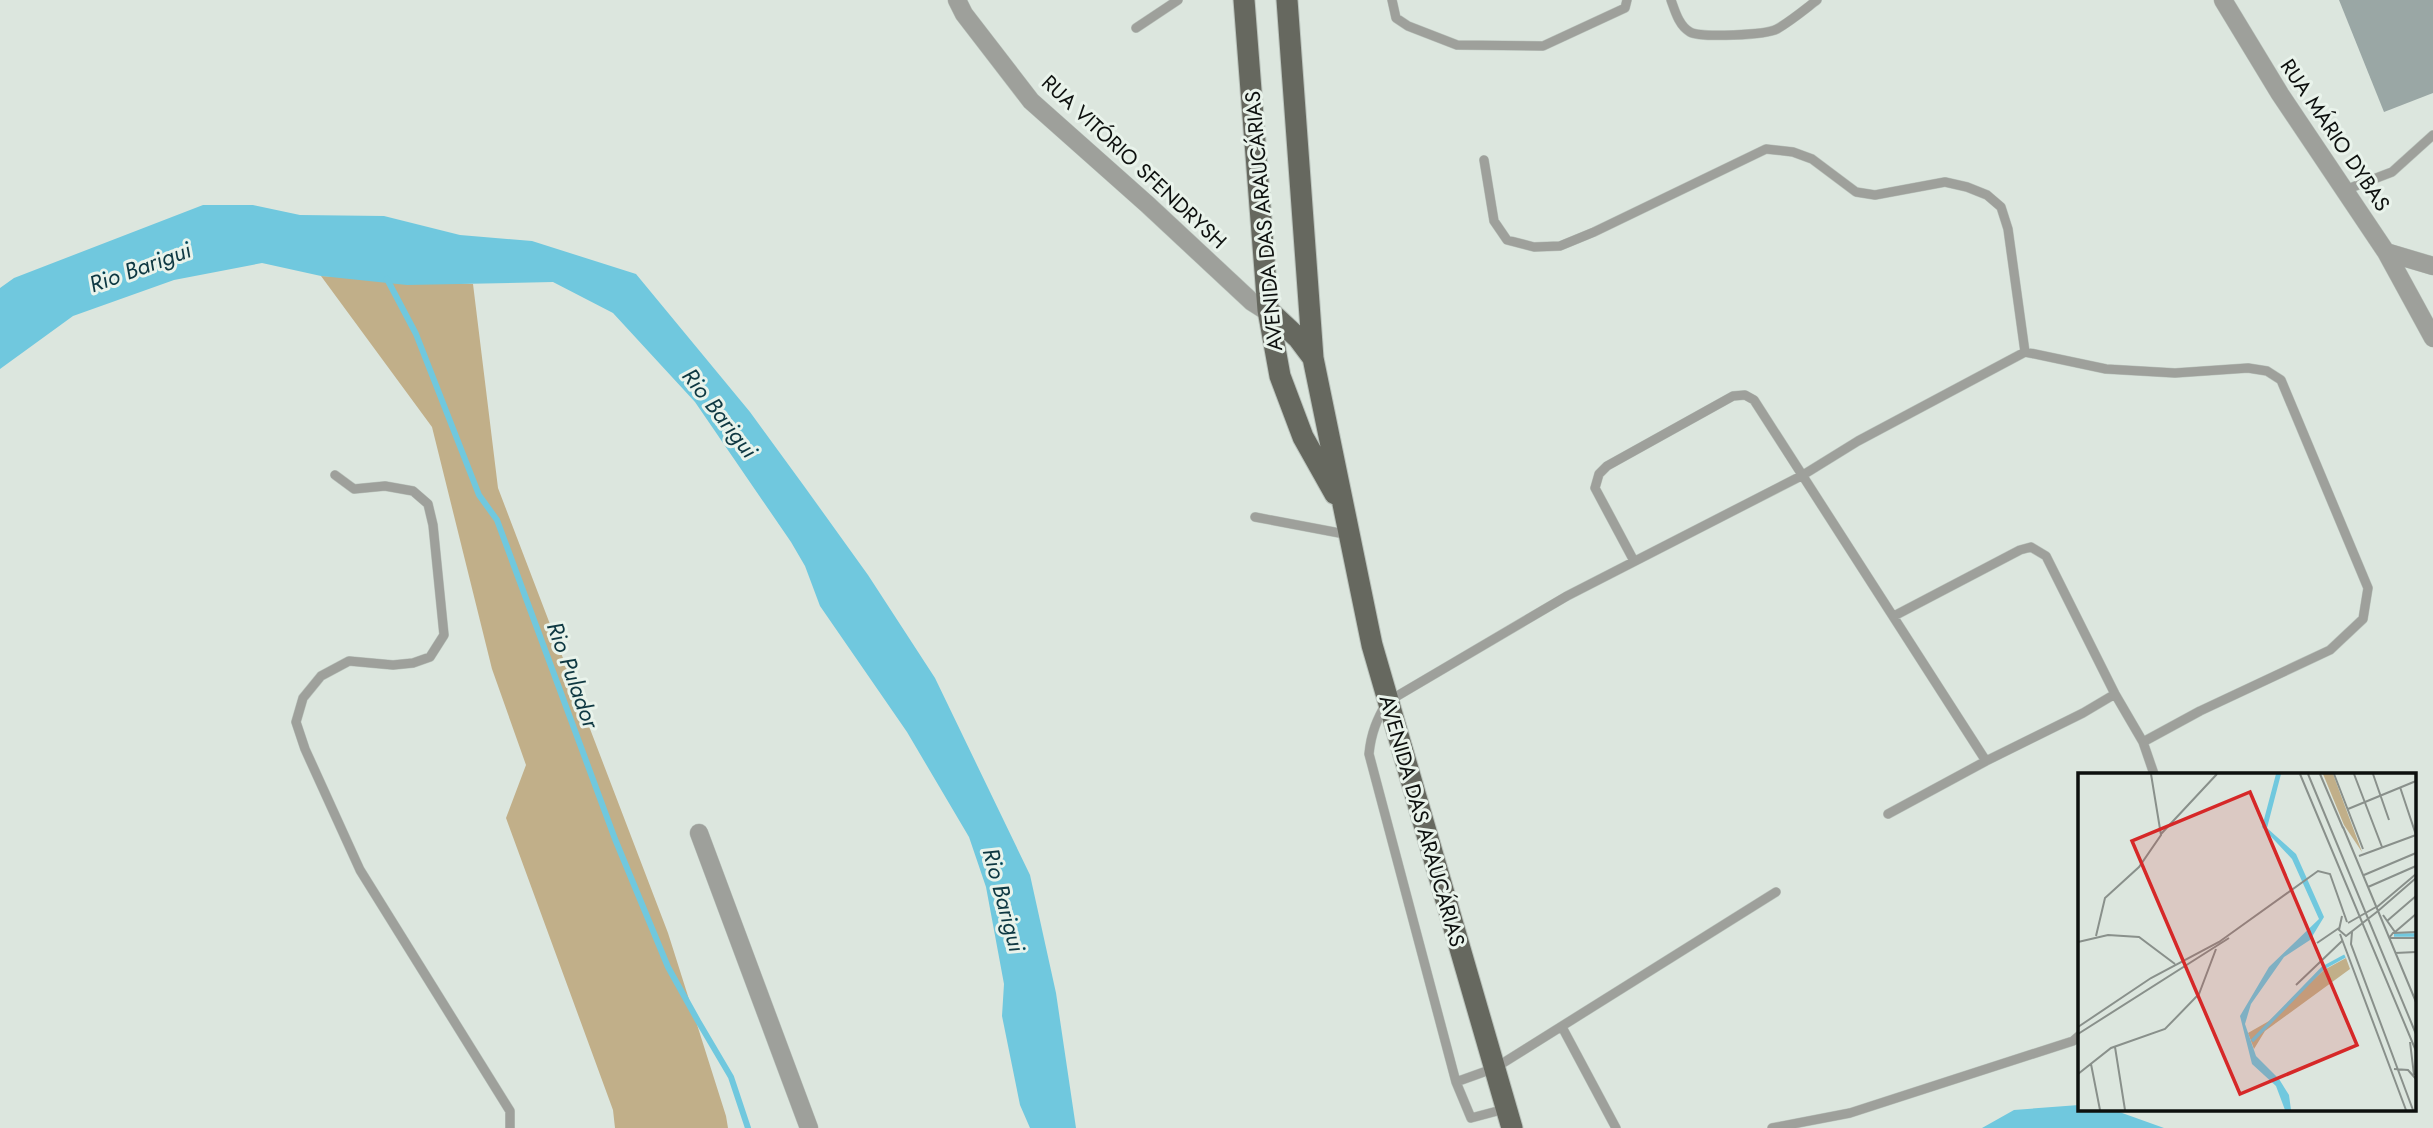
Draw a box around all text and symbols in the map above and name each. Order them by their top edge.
street label: RUA MÁRIO DYBAS [2273,53,2397,217]
street label: RUA VITÓRIO SFENDRYSH [1035,68,1233,256]
street label: AVENIDA DAS ARAUCÁRIAS [1238,90,1290,352]
water label: Rio Barigui [84,232,197,301]
water label: Rio Barigui [674,361,767,466]
water label: Rio Pulador [538,617,608,734]
street label: AVENIDA DAS ARAUCÁRIAS [1372,692,1472,950]
inset map [2078,773,2416,1110]
water label: Rio Barigui [974,844,1034,957]

